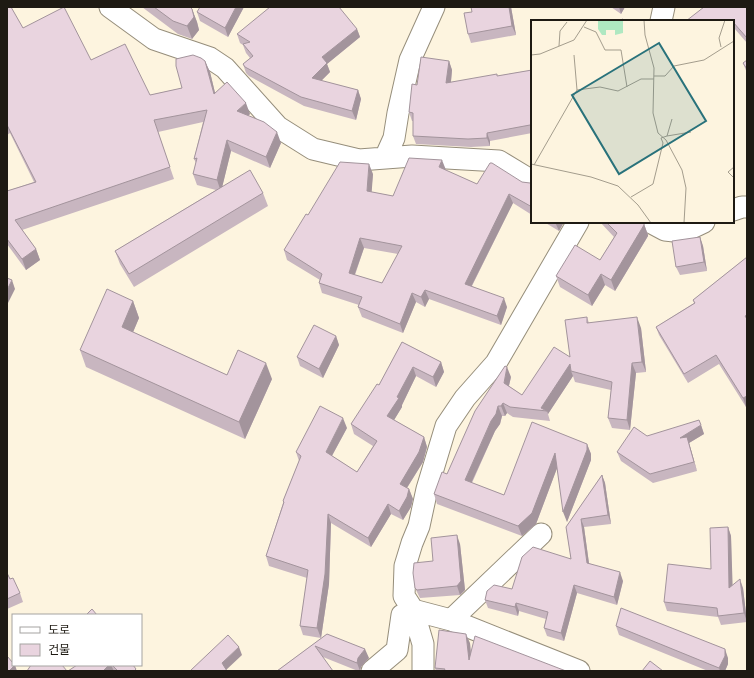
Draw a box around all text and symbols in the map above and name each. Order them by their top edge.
inset map [531,20,734,223]
legend [12,614,142,666]
text: 도로 [48,622,70,636]
text: 건물 [48,642,70,656]

